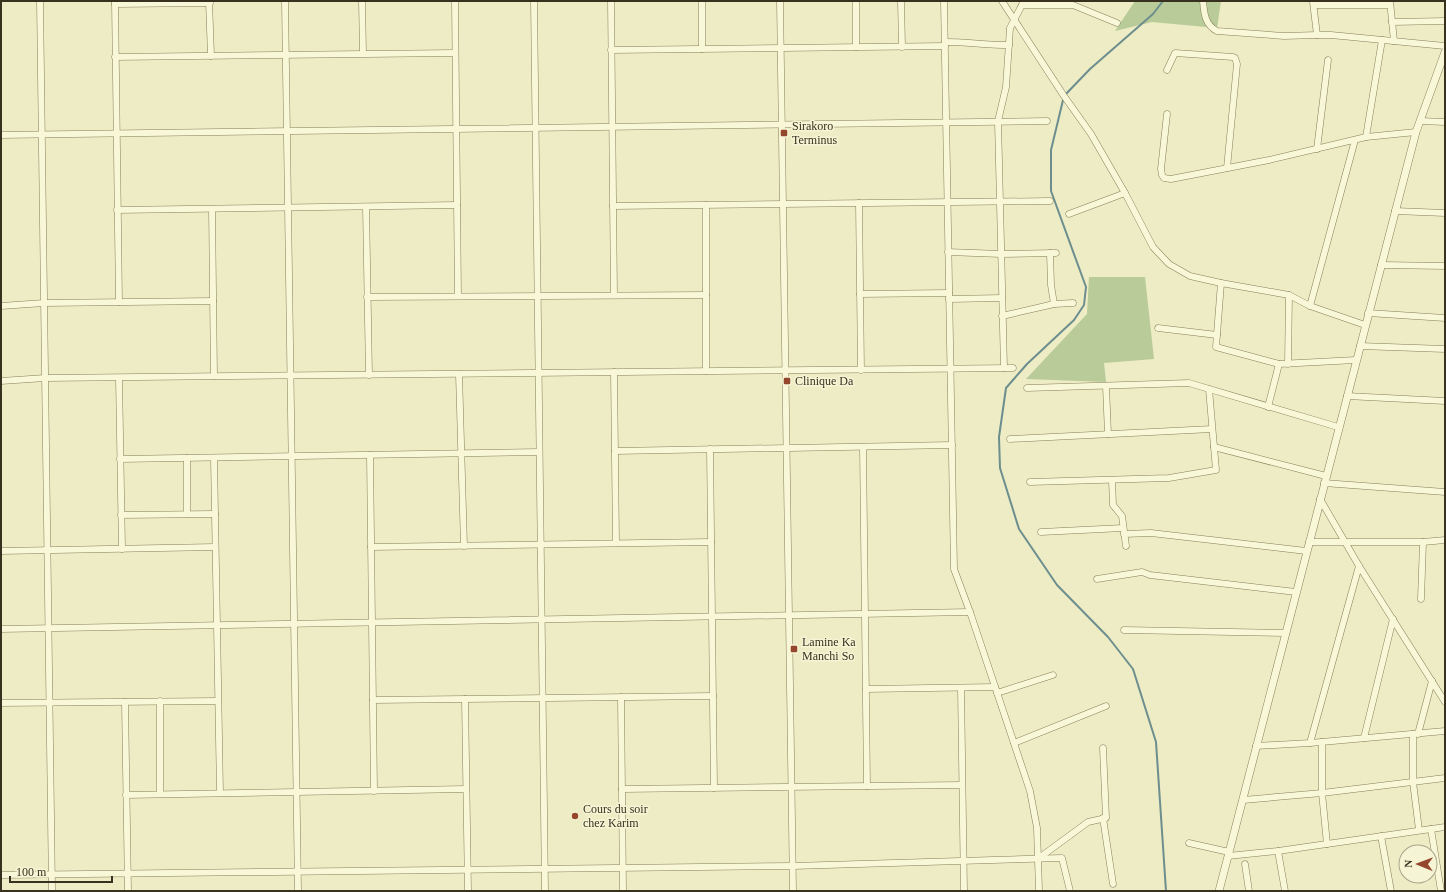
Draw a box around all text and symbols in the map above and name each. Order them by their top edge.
place label: Sirakoro Terminus [792,119,837,147]
marker: Sirakoro Terminus [779,128,789,138]
place label: Clinique Da [795,374,854,388]
marker: Clinique Da [782,376,792,386]
place label: Lamine Ka Manchi So [802,635,856,663]
marker: Lamine Ka Manchi So [789,644,799,654]
place label: Cours du soir chez Karim [583,802,648,830]
marker: Cours du soir chez Karim [570,811,580,821]
north arrow [1398,844,1438,884]
scale bar [10,858,112,884]
text: N [1402,860,1414,868]
text: 100 m [16,865,47,879]

